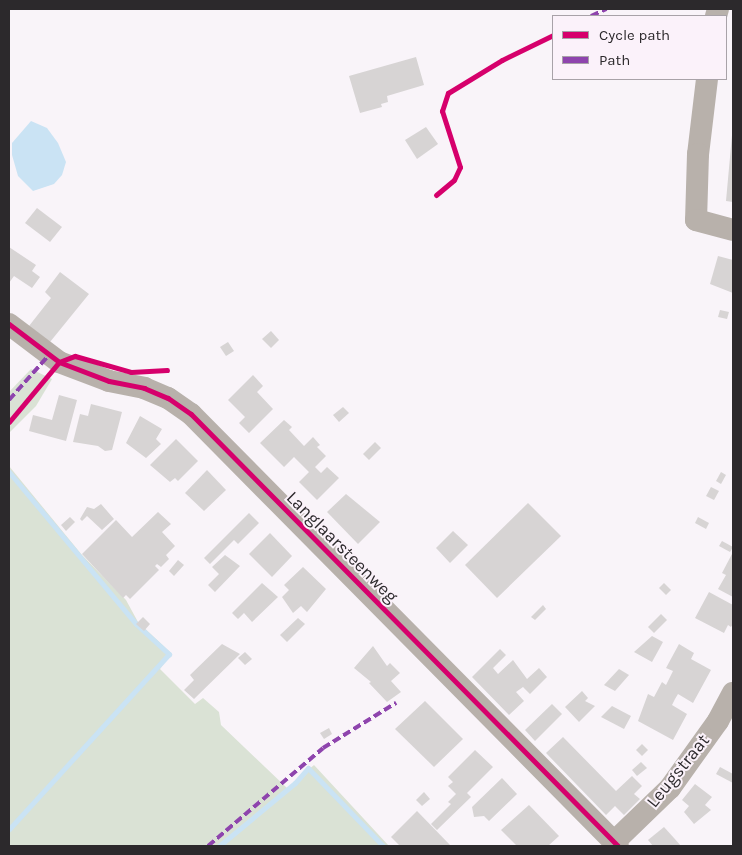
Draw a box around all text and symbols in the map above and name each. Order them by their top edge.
legend [552,15,727,80]
text: Cycle path [599,26,670,44]
text: Path [599,51,630,69]
street label: Langlaarsteenweg [282,487,402,607]
street label: Leugstraat [642,730,714,812]

